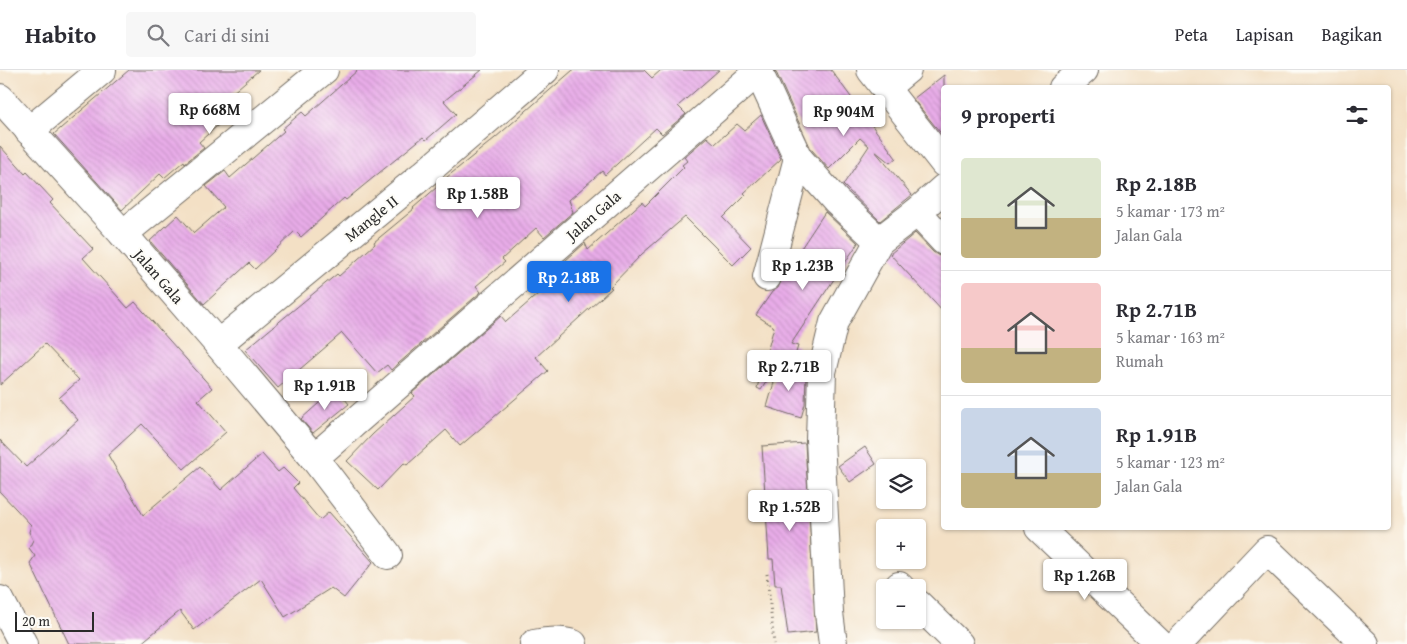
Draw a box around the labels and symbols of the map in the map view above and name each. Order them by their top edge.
pin: Rp 668M [164,92,256,135]
pin: Rp 904M [798,94,890,137]
pin: Rp 1.58B [426,176,530,219]
street label: Jalan Gala [559,184,626,247]
street label: Mangle II [339,189,403,247]
street label: Jalan Gala [127,242,190,309]
pin: Rp 1.23B [751,248,855,291]
pin: Rp 2.18B [517,260,621,303]
pin: Rp 2.71B [737,350,841,392]
pin: Rp 1.91B [273,368,377,411]
pin: Rp 1.52B [738,490,842,532]
pin: Rp 1.26B [1033,558,1137,601]
scale bar [15,609,94,632]

